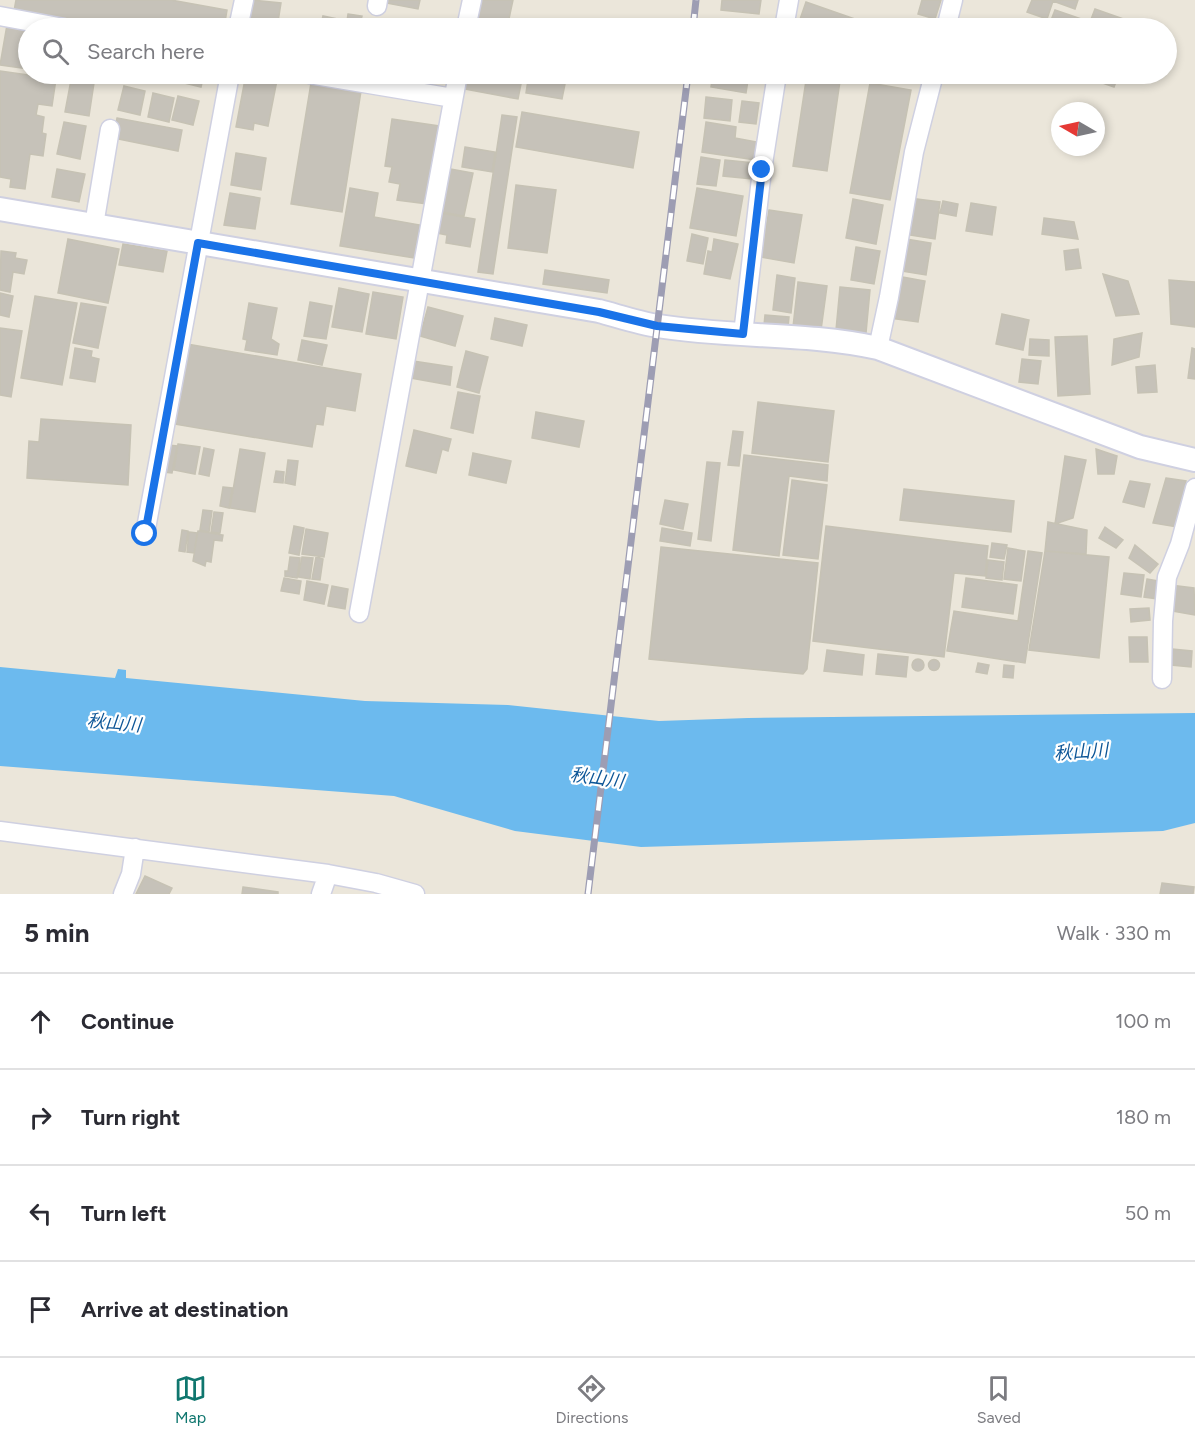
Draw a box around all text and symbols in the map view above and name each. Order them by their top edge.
search box [18,18,1177,84]
icon: search [39,35,72,68]
text: Search here [87,38,205,65]
north arrow [1051,102,1105,156]
route end [748,156,774,182]
route start [131,520,157,546]
water label: 秋山川 [86,710,144,736]
water label: 秋山川 [1053,739,1111,765]
water label: 秋山川 [569,763,627,793]
text: 5 min [24,917,90,949]
text: Walk · 330 m [1057,921,1171,945]
icon: ahead [24,1005,57,1038]
text: Continue [81,1008,174,1035]
text: 100 m [1115,1009,1171,1033]
icon: right [24,1101,57,1134]
text: Turn right [81,1104,180,1131]
text: 180 m [1116,1105,1171,1129]
icon: left [24,1197,57,1230]
text: Turn left [81,1200,167,1227]
text: 50 m [1125,1201,1171,1225]
icon: arrive [24,1293,57,1326]
text: Arrive at destination [81,1296,289,1323]
tab: Map [174,1372,207,1427]
tab: Directions [555,1372,628,1427]
tab: Saved [977,1372,1021,1427]

